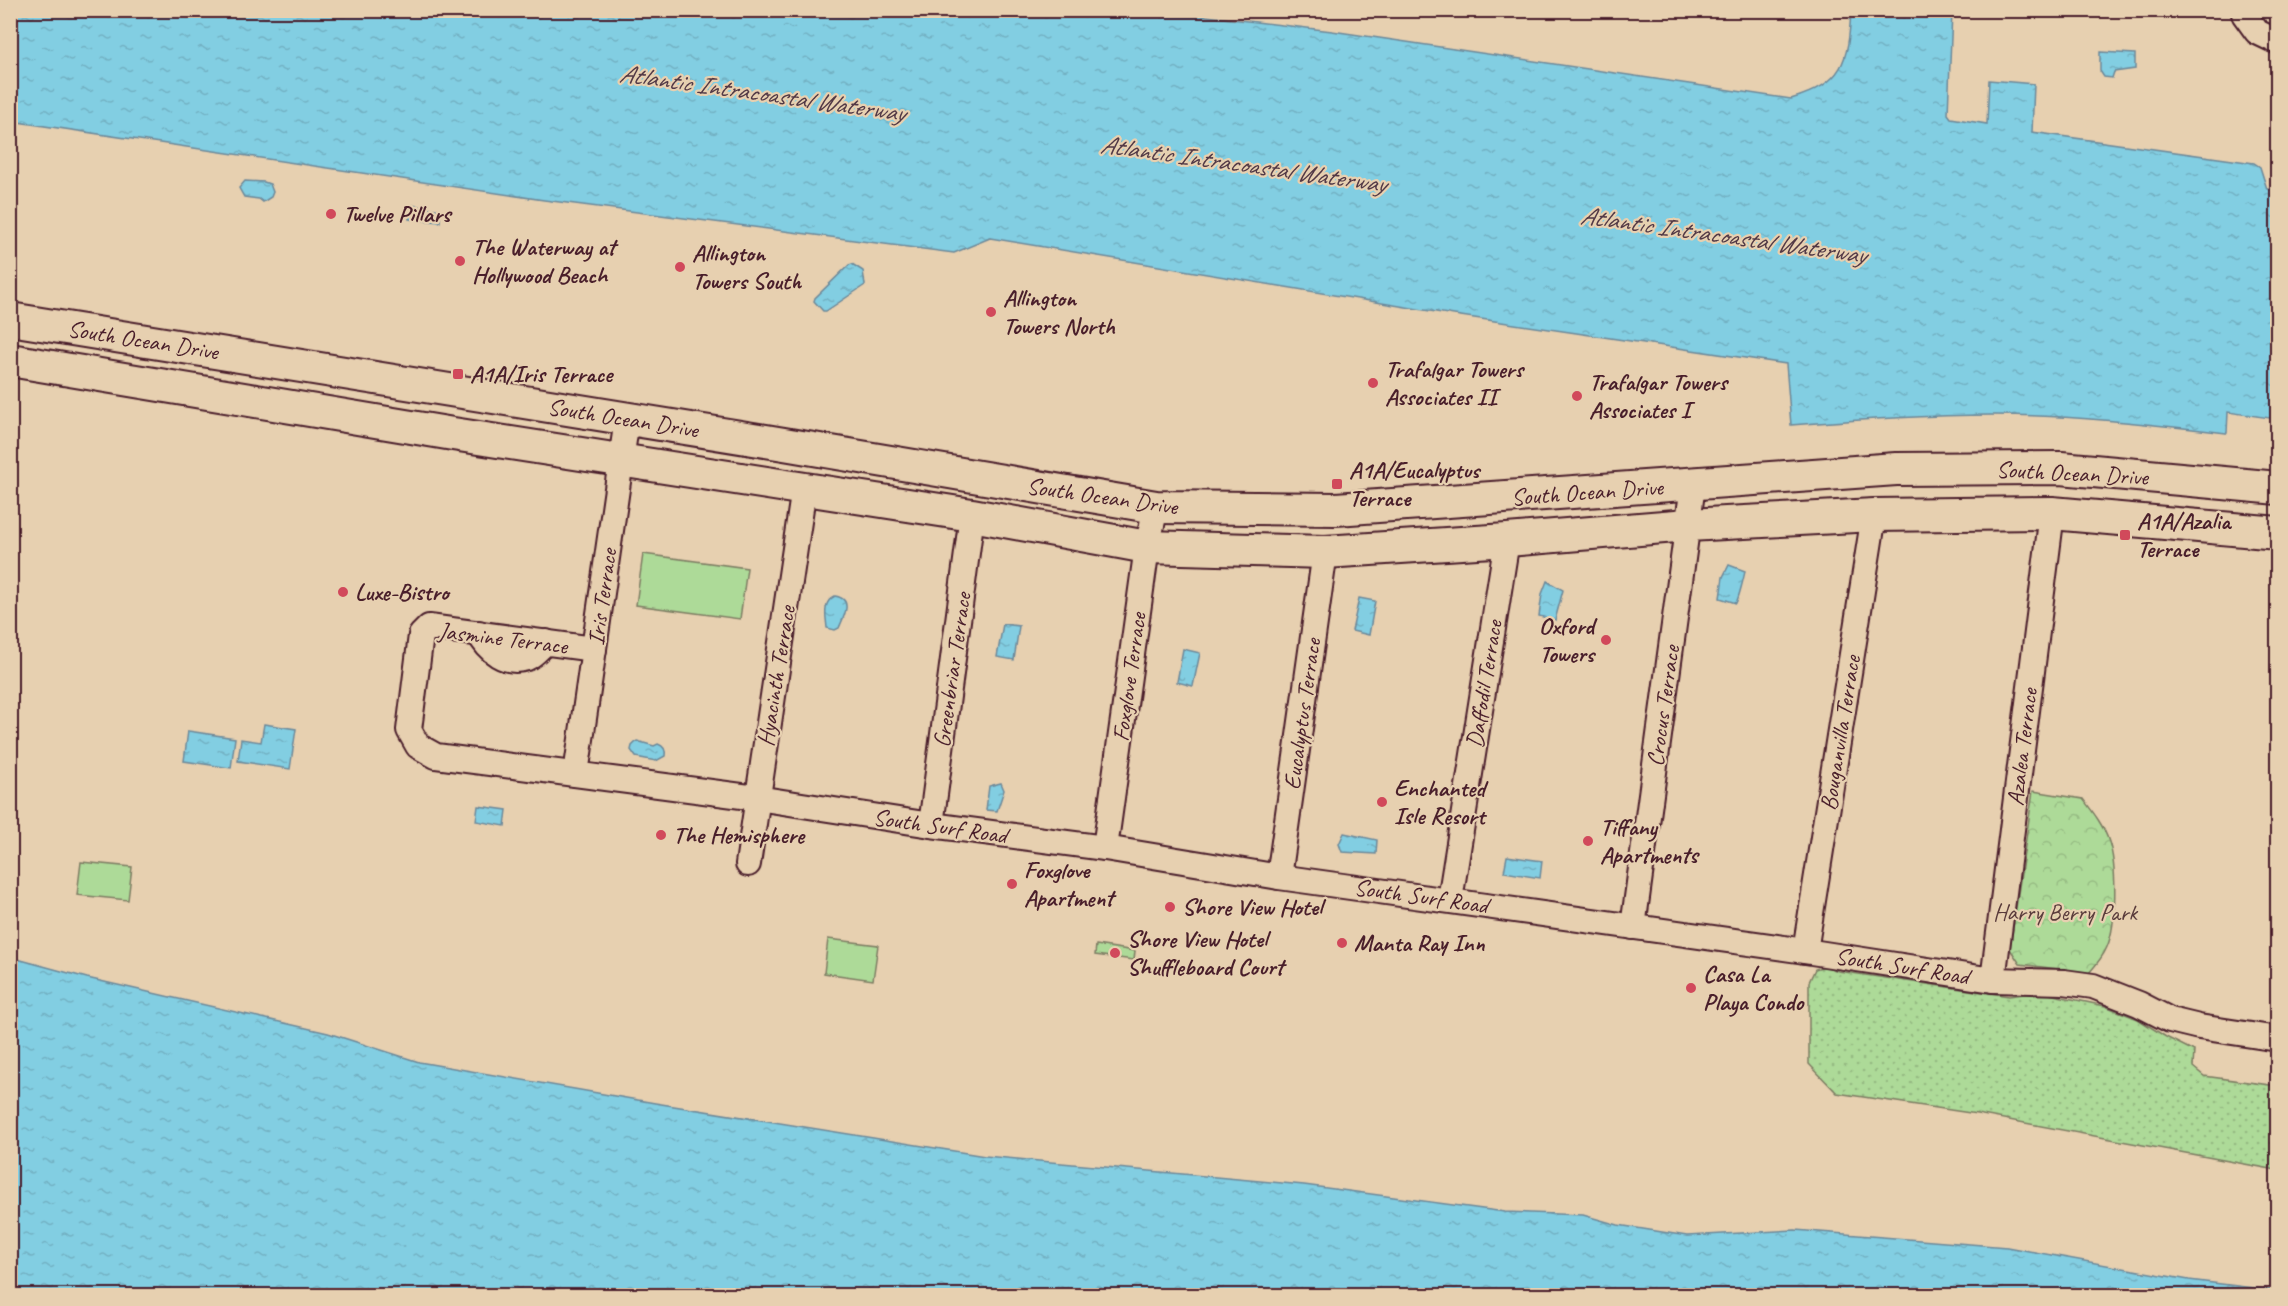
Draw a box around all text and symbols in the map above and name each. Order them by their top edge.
water label: Atlantic Intracoastal Waterway [617,57,911,130]
water label: Atlantic Intracoastal Waterway [1098,128,1392,201]
place label: Twelve Pillars [343,199,453,229]
water label: Atlantic Intracoastal Waterway [1578,199,1872,272]
marker: Twelve Pillars [324,207,338,221]
place label: The Waterway at Hollywood Beach [472,232,619,290]
place label: Allington Towers South [692,238,802,296]
marker: The Waterway at Hollywood Beach [453,254,467,268]
marker: Allington Towers South [673,260,687,274]
place label: Allington Towers North [1003,283,1116,341]
marker: Allington Towers North [984,305,998,319]
street label: South Ocean Drive [66,313,223,367]
place label: Trafalgar Towers Associates II [1385,354,1525,412]
place label: A1A/Iris Terrace [470,359,614,389]
marker: A1A/Iris Terrace [451,367,465,381]
place label: Trafalgar Towers Associates I [1589,367,1729,425]
marker: Trafalgar Towers Associates II [1366,376,1380,390]
marker: Trafalgar Towers Associates I [1570,389,1584,403]
street label: South Ocean Drive [546,391,703,445]
street label: South Ocean Drive [1995,454,2151,492]
place label: A1A/Eucalyptus Terrace [1349,455,1482,513]
street label: South Ocean Drive [1025,471,1181,522]
street label: South Ocean Drive [1510,472,1666,512]
marker: A1A/Eucalyptus Terrace [1330,477,1344,491]
place label: A1A/Azalia Terrace [2137,506,2232,564]
marker: A1A/Azalia Terrace [2118,528,2132,542]
street label: Iris Terrace [580,545,624,647]
place label: Luxe-Bistro [355,577,451,607]
marker: Luxe-Bistro [336,585,350,599]
street label: Greenbriar Terrace [926,589,978,749]
street label: Hyacinth Terrace [750,601,802,748]
street label: Foxglove Terrace [1105,609,1153,743]
place label: Oxford Towers [1539,611,1598,669]
street label: Jasmine Terrace [436,615,571,661]
street label: Daffodil Terrace [1459,616,1509,750]
marker: Oxford Towers [1599,633,1613,647]
street label: Eucalyptus Terrace [1277,634,1328,791]
street label: Crocus Terrace [1640,642,1687,768]
street label: Bouganvilla Terrace [1813,651,1867,812]
street label: Azalea Terrace [2000,685,2044,807]
place label: Enchanted Isle Resort [1394,773,1489,831]
marker: Enchanted Isle Resort [1375,795,1389,809]
street label: South Surf Road [871,802,1012,851]
place label: Tiffany Apartments [1600,812,1700,870]
place label: The Hemisphere [673,820,806,850]
marker: The Hemisphere [654,828,668,842]
marker: Tiffany Apartments [1581,834,1595,848]
place label: Foxglove Apartment [1024,855,1117,913]
street label: South Surf Road [1352,872,1493,921]
marker: Foxglove Apartment [1005,877,1019,891]
place label: Shore View Hotel [1182,892,1327,922]
park label: Harry Berry Park [1993,897,2139,927]
marker: Shore View Hotel [1163,900,1177,914]
place label: Shore View Hotel Shuffleboard Court [1127,924,1287,982]
place label: Manta Ray Inn [1354,928,1485,958]
marker: Manta Ray Inn [1335,936,1349,950]
street label: South Surf Road [1833,941,1974,992]
marker: Shore View Hotel Shuffleboard Court [1108,946,1122,960]
place label: Casa La Playa Condo [1703,959,1805,1017]
marker: Casa La Playa Condo [1684,981,1698,995]

